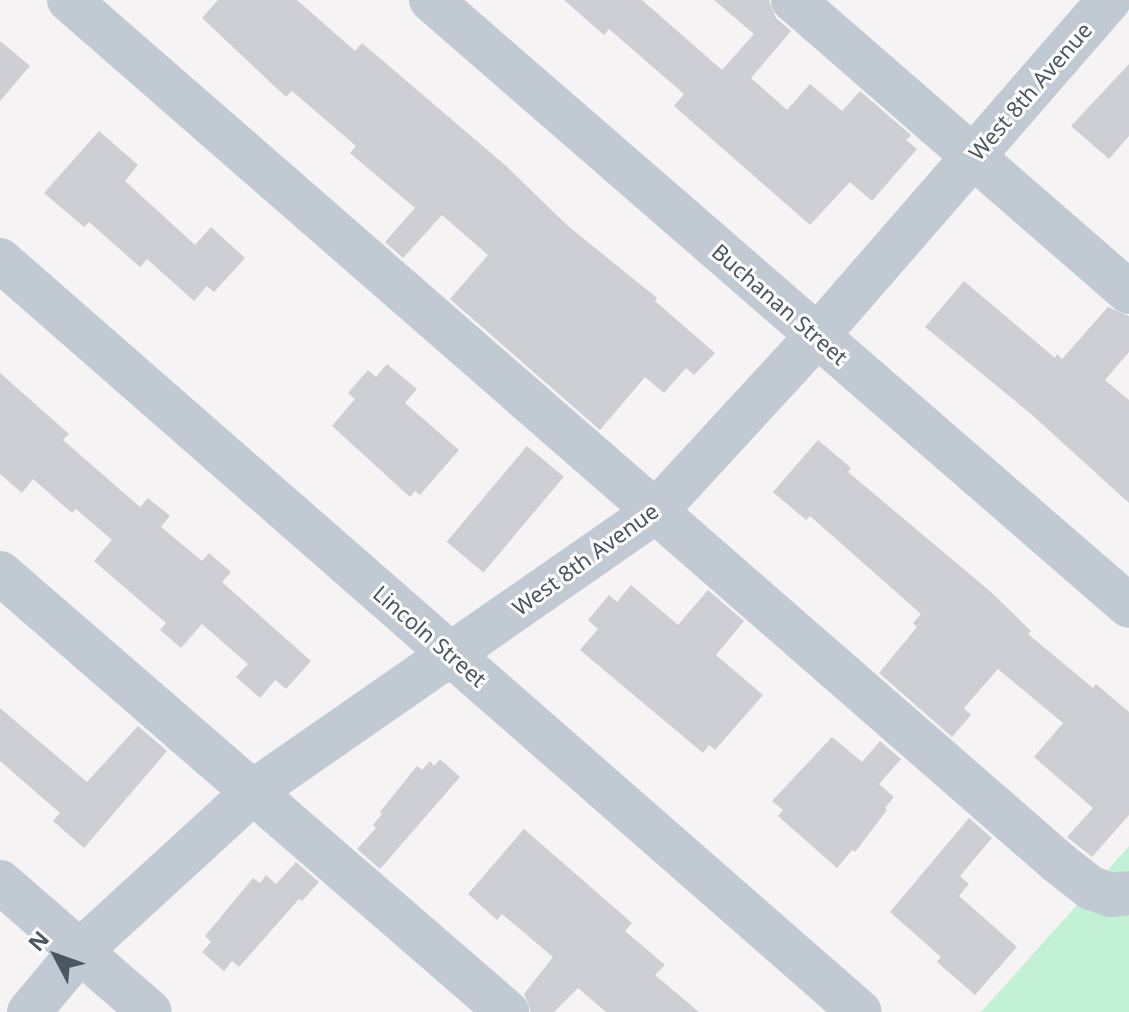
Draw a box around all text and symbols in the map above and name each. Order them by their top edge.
street label: West 8th Avenue [963,17,1097,165]
street label: Buchanan Street [707,238,853,370]
street label: West 8th Avenue [507,497,663,621]
street label: Lincoln Street [368,580,492,692]
north arrow [16,916,96,996]
text: N [21,924,55,957]

